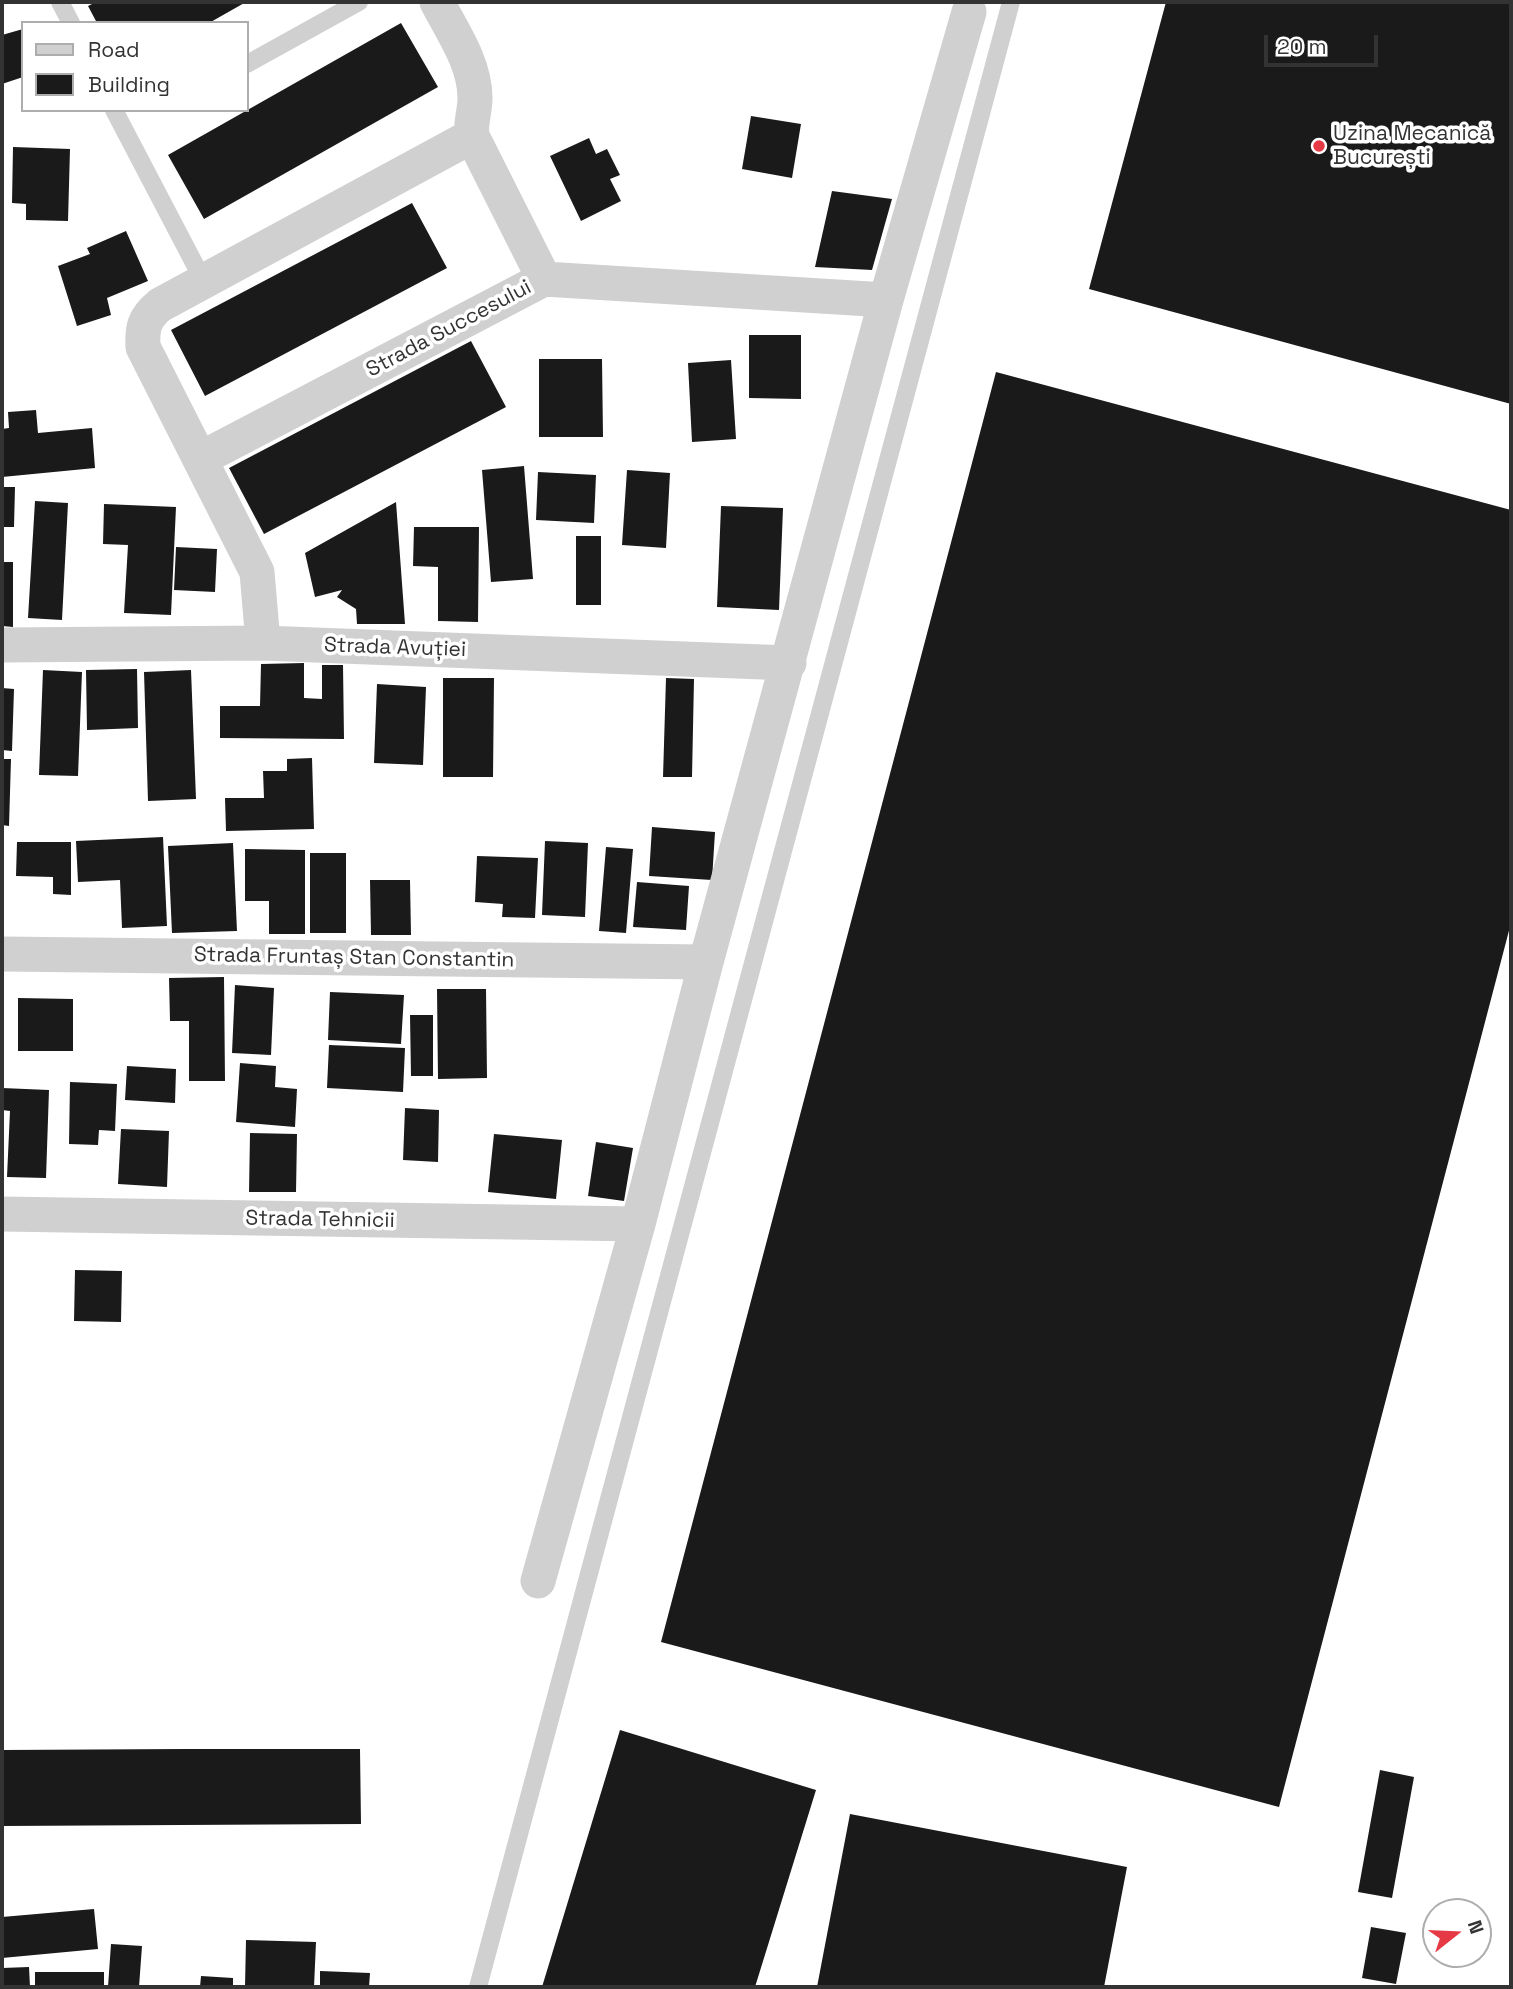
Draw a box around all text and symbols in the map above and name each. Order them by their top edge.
legend [21,21,248,112]
scale bar [1268,21,1382,65]
text: 20 m [1277,33,1327,60]
text: Road [88,36,140,63]
text: Building [88,71,170,98]
place label: Uzina Mecanică București [1333,121,1491,171]
marker: Uzina Mecanică București [1311,138,1327,154]
street label: Strada Succesului [362,275,536,383]
street label: Strada Avuției [323,633,467,663]
street label: Strada Fruntaș Stan Constantin [194,943,514,973]
street label: Strada Tehnicii [245,1206,395,1234]
north arrow [1422,1898,1492,1968]
text: N [1462,1917,1489,1937]

